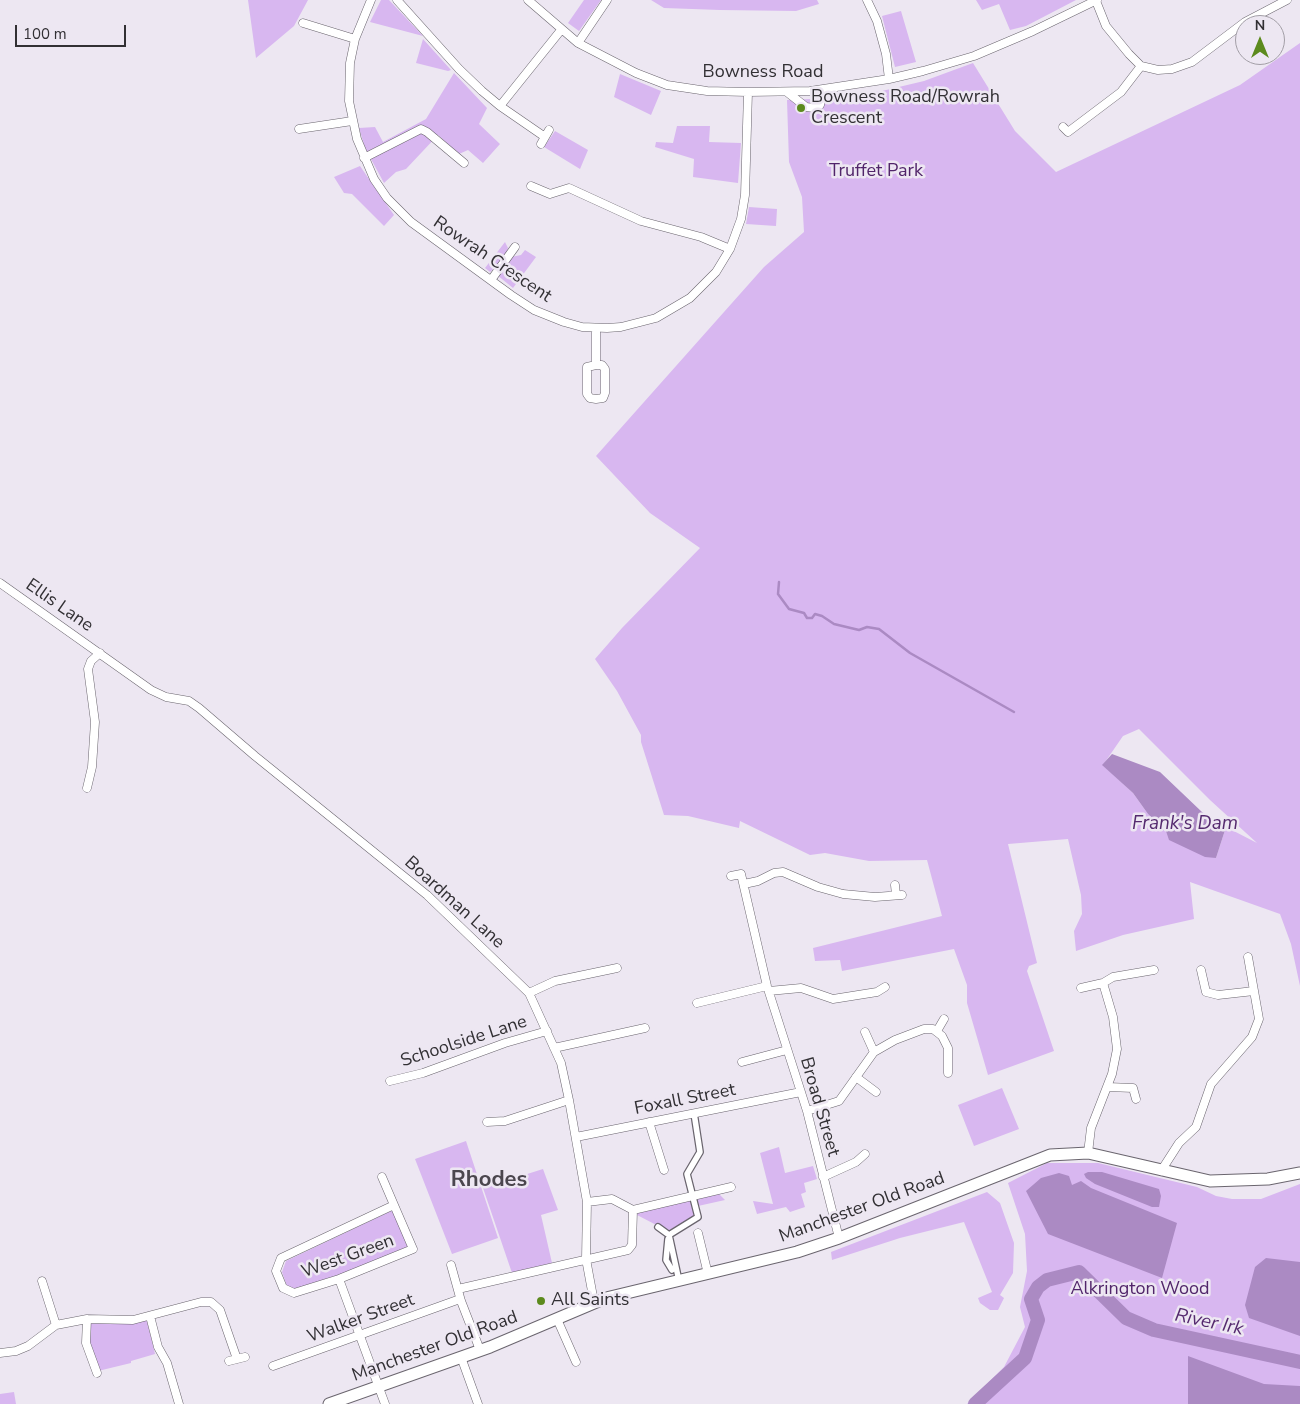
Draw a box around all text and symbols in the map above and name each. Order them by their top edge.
scale bar [18,15,129,47]
north arrow [1235,15,1285,65]
text: N [1255,16,1265,35]
text: 100 m [23,24,67,44]
street label: Bowness Road [703,62,823,84]
place label: Bowness Road/Rowrah Crescent [811,87,1000,130]
marker: Bowness Road/Rowrah Crescent [795,102,807,114]
park label: Truffet Park [829,161,923,183]
street label: Rowrah Crescent [429,212,555,308]
street label: Ellis Lane [21,575,97,637]
water label: Frank's Dam [1132,813,1238,835]
street label: Boardman Lane [399,852,509,954]
street label: Schoolside Lane [398,1011,530,1073]
street label: Broad Street [795,1055,843,1159]
street label: Foxall Street [633,1080,737,1120]
district label: Rhodes [451,1168,527,1194]
street label: Manchester Old Road [776,1168,948,1248]
street label: West Green [299,1230,397,1284]
park label: Alkrington Wood [1070,1279,1210,1301]
street label: Walker Street [305,1290,417,1348]
place label: All Saints [551,1290,629,1312]
marker: All Saints [535,1295,547,1307]
water label: River Irk [1173,1305,1245,1341]
street label: Manchester Old Road [349,1307,521,1387]

